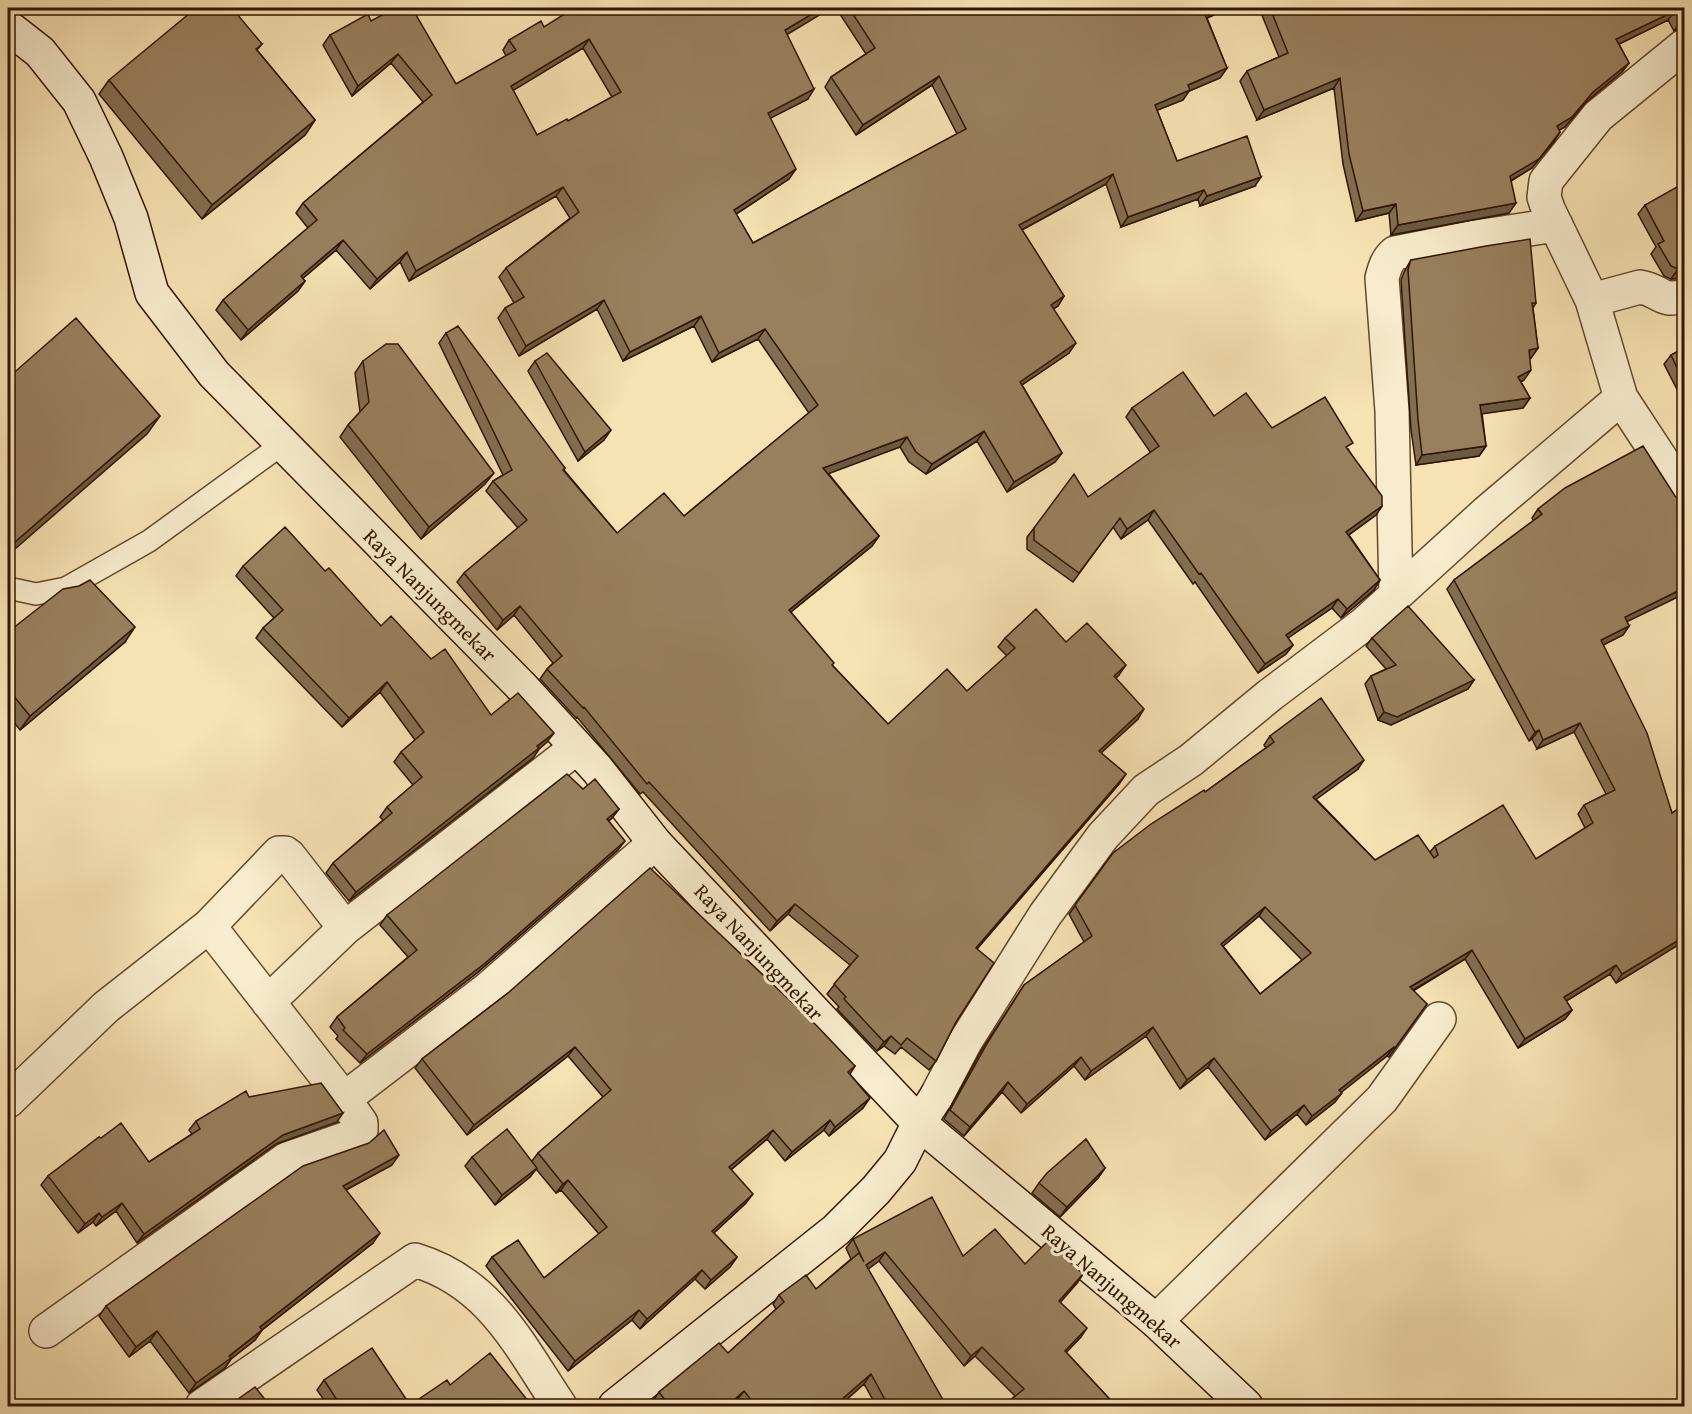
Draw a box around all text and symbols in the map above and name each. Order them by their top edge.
street label: Raya Nanjungmekar [356,521,504,669]
street label: Raya Nanjungmekar [687,876,831,1028]
street label: Raya Nanjungmekar [1035,1216,1189,1356]

